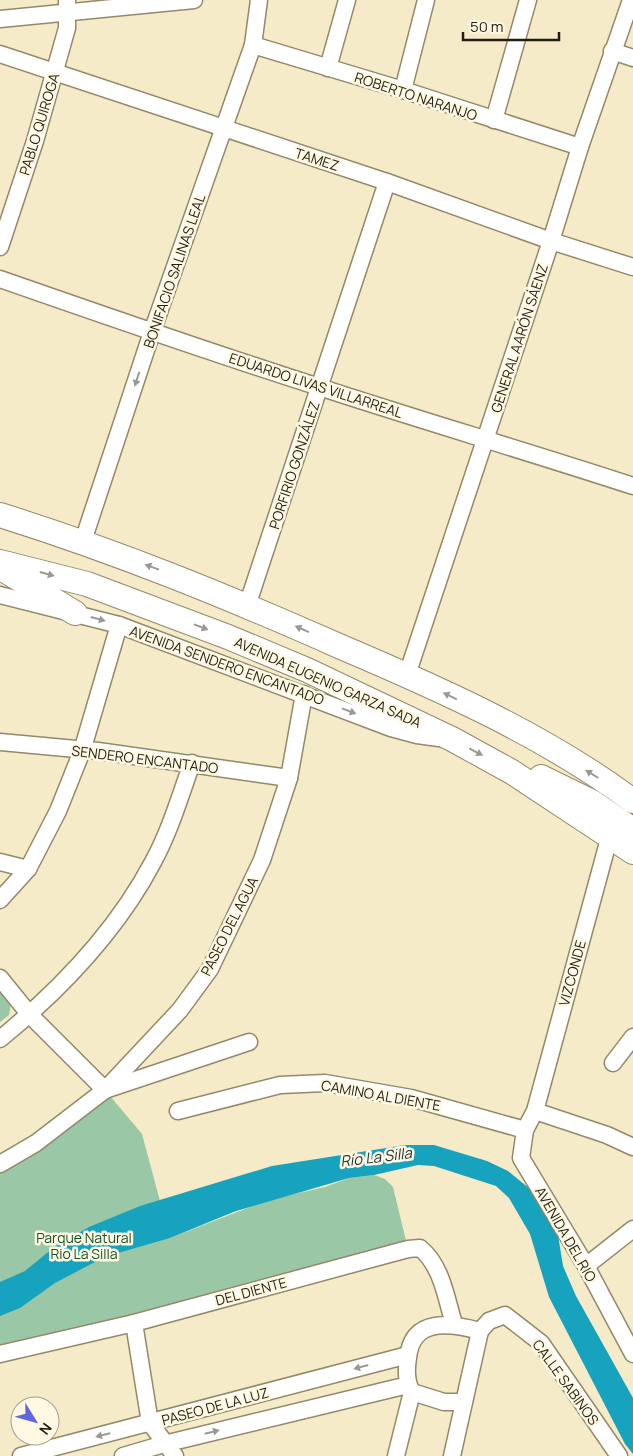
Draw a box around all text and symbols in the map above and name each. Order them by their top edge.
scale bar [463,10,559,42]
text: 50 m [470,16,504,37]
street label: ROBERTO NARANJO [352,67,480,125]
street label: PABLO QUIROGA [14,71,64,177]
street label: TAMEZ [293,143,341,175]
street label: BONIFACIO SALINAS LEAL [139,191,209,351]
street label: GENERAL AARÓN SÁENZ [486,261,552,415]
street label: EDUARDO LIVAS VILLARREAL [227,348,405,422]
one-way arrow [133,371,140,386]
street label: PORFIRIO GONZÁLEZ [264,399,324,531]
one-way arrow [144,563,159,571]
one-way arrow [40,570,55,578]
one-way arrow [91,616,106,624]
street label: AVENIDA SENDERO ENCANTADO [127,621,327,709]
one-way arrow [194,623,209,631]
one-way arrow [295,625,309,633]
street label: AVENIDA EUGENIO GARZA SADA [232,632,424,732]
one-way arrow [443,692,457,700]
one-way arrow [342,708,356,716]
street label: SENDERO ENCANTADO [71,741,219,777]
one-way arrow [468,748,483,756]
one-way arrow [586,769,599,779]
street label: PASEO DEL AGUA [196,873,262,979]
street label: VIZCONDE [554,938,590,1008]
street label: CAMINO AL DIENTE [320,1075,442,1115]
water label: Río La Silla [339,1142,414,1172]
street label: AVENIDA DEL RIO [531,1183,601,1285]
park label: Parque Natural Rio La Silla [36,1228,132,1263]
street label: DEL DIENTE [213,1272,289,1310]
street label: CALLE SABINOS [529,1335,604,1429]
one-way arrow [353,1363,369,1371]
street label: PASEO DE LA LUZ [159,1383,271,1429]
north arrow [10,1396,60,1446]
text: N [35,1419,56,1439]
one-way arrow [204,1428,219,1436]
one-way arrow [96,1431,111,1439]

